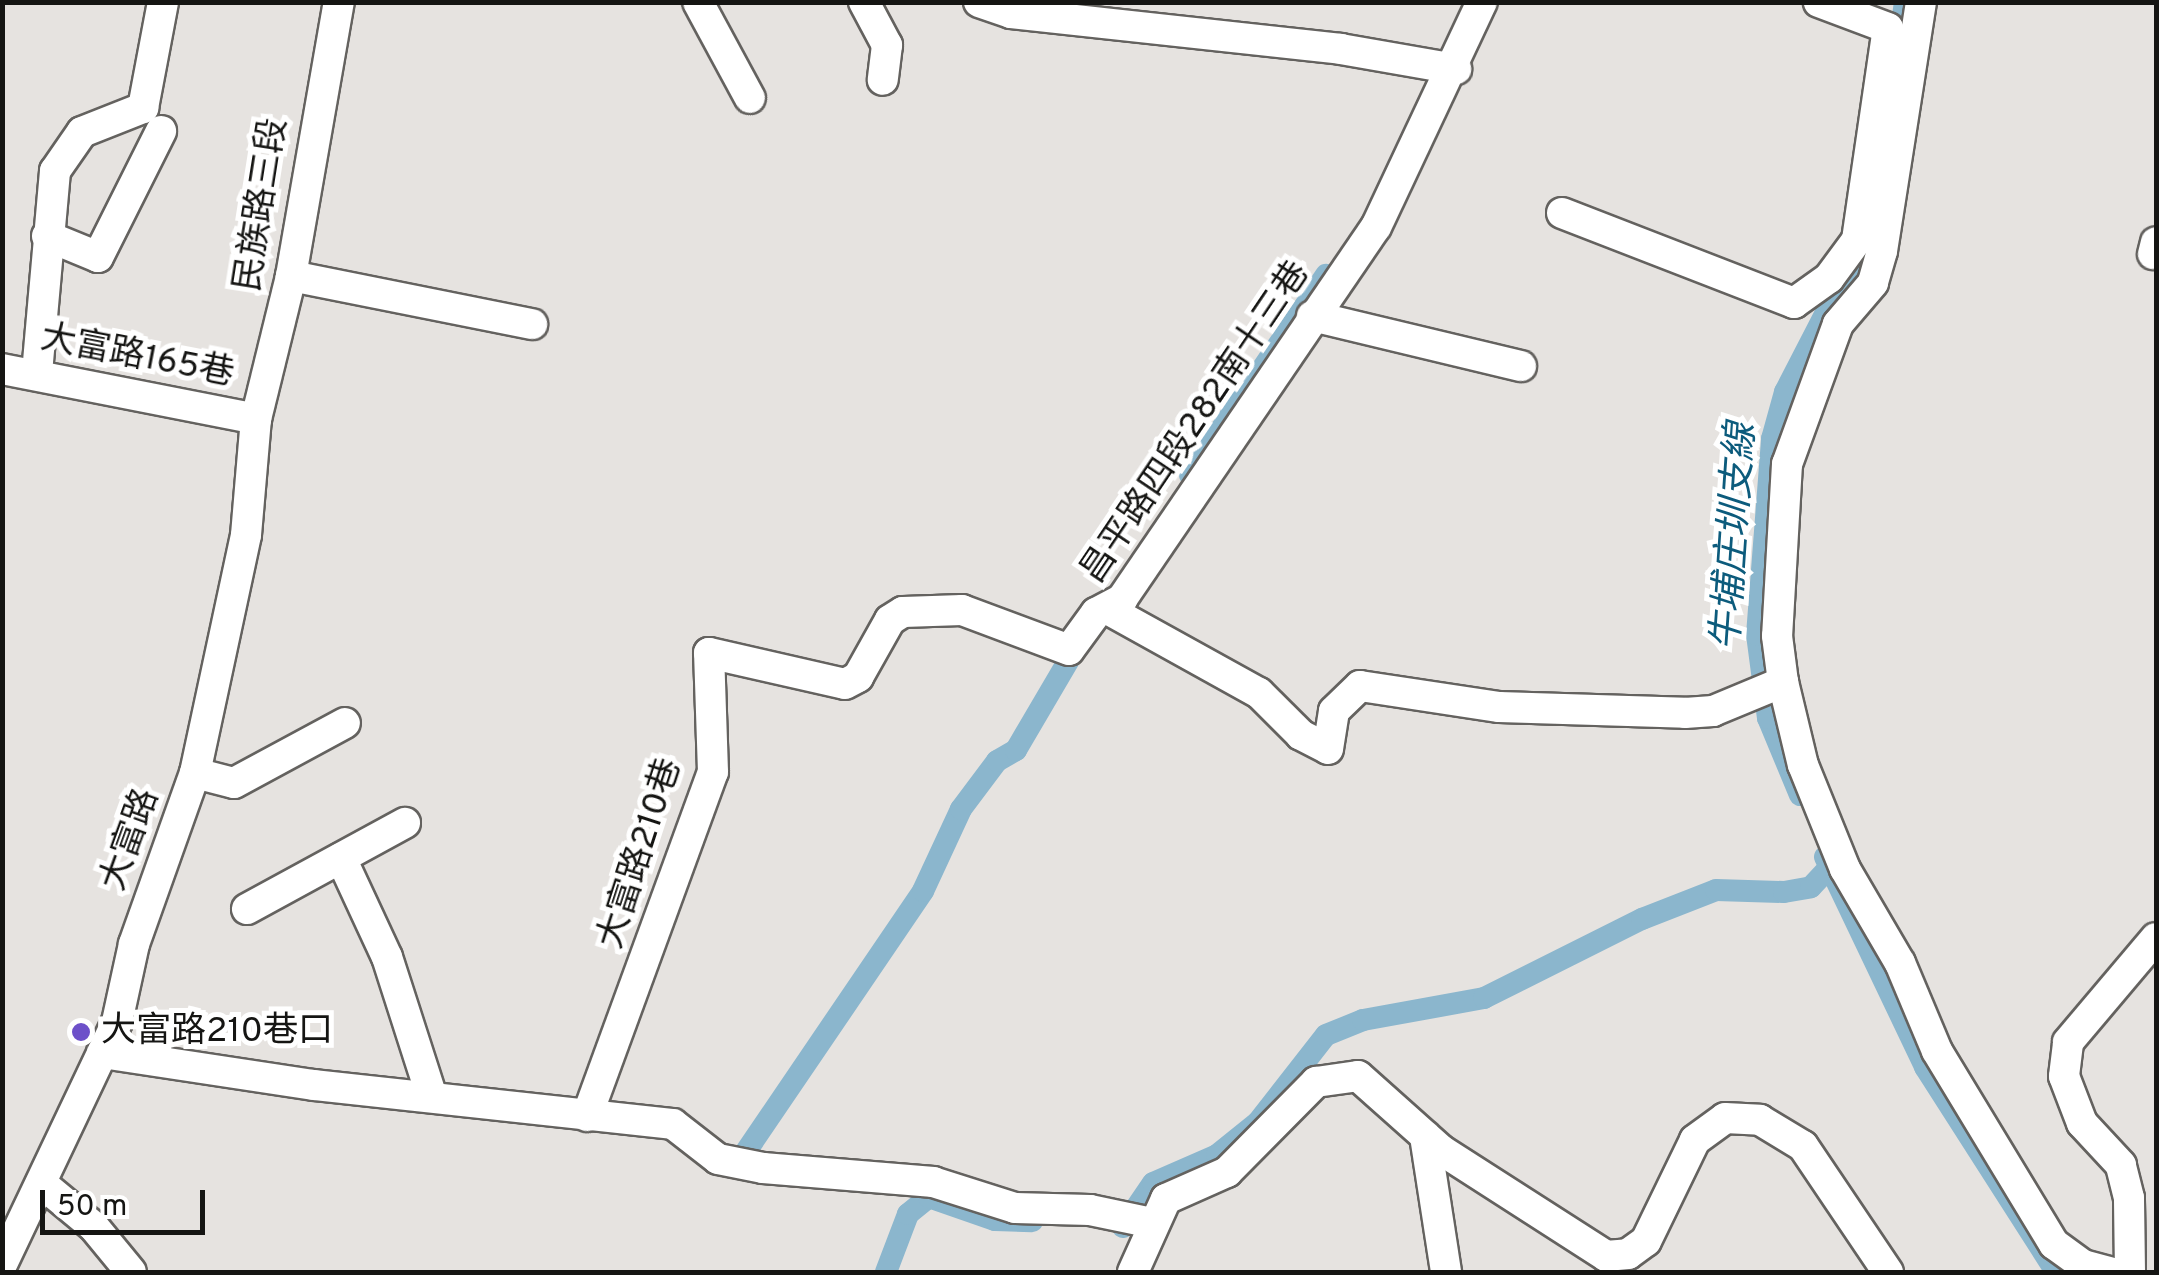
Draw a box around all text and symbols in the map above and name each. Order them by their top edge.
street label: 民族路三段 [228,115,296,295]
street label: 昌平路四段282南十三巷 [1073,254,1319,592]
street label: 大富路165巷 [37,318,237,396]
water label: 牛埔庄圳支線 [1705,422,1767,652]
street label: 大富路210巷 [591,754,691,954]
street label: 大富路 [93,783,169,897]
place label: 大富路210巷口 [101,1011,333,1053]
marker: 大富路210巷口 [70,1021,92,1043]
scale bar [45,1170,210,1232]
text: 50 m [57,1189,127,1226]

